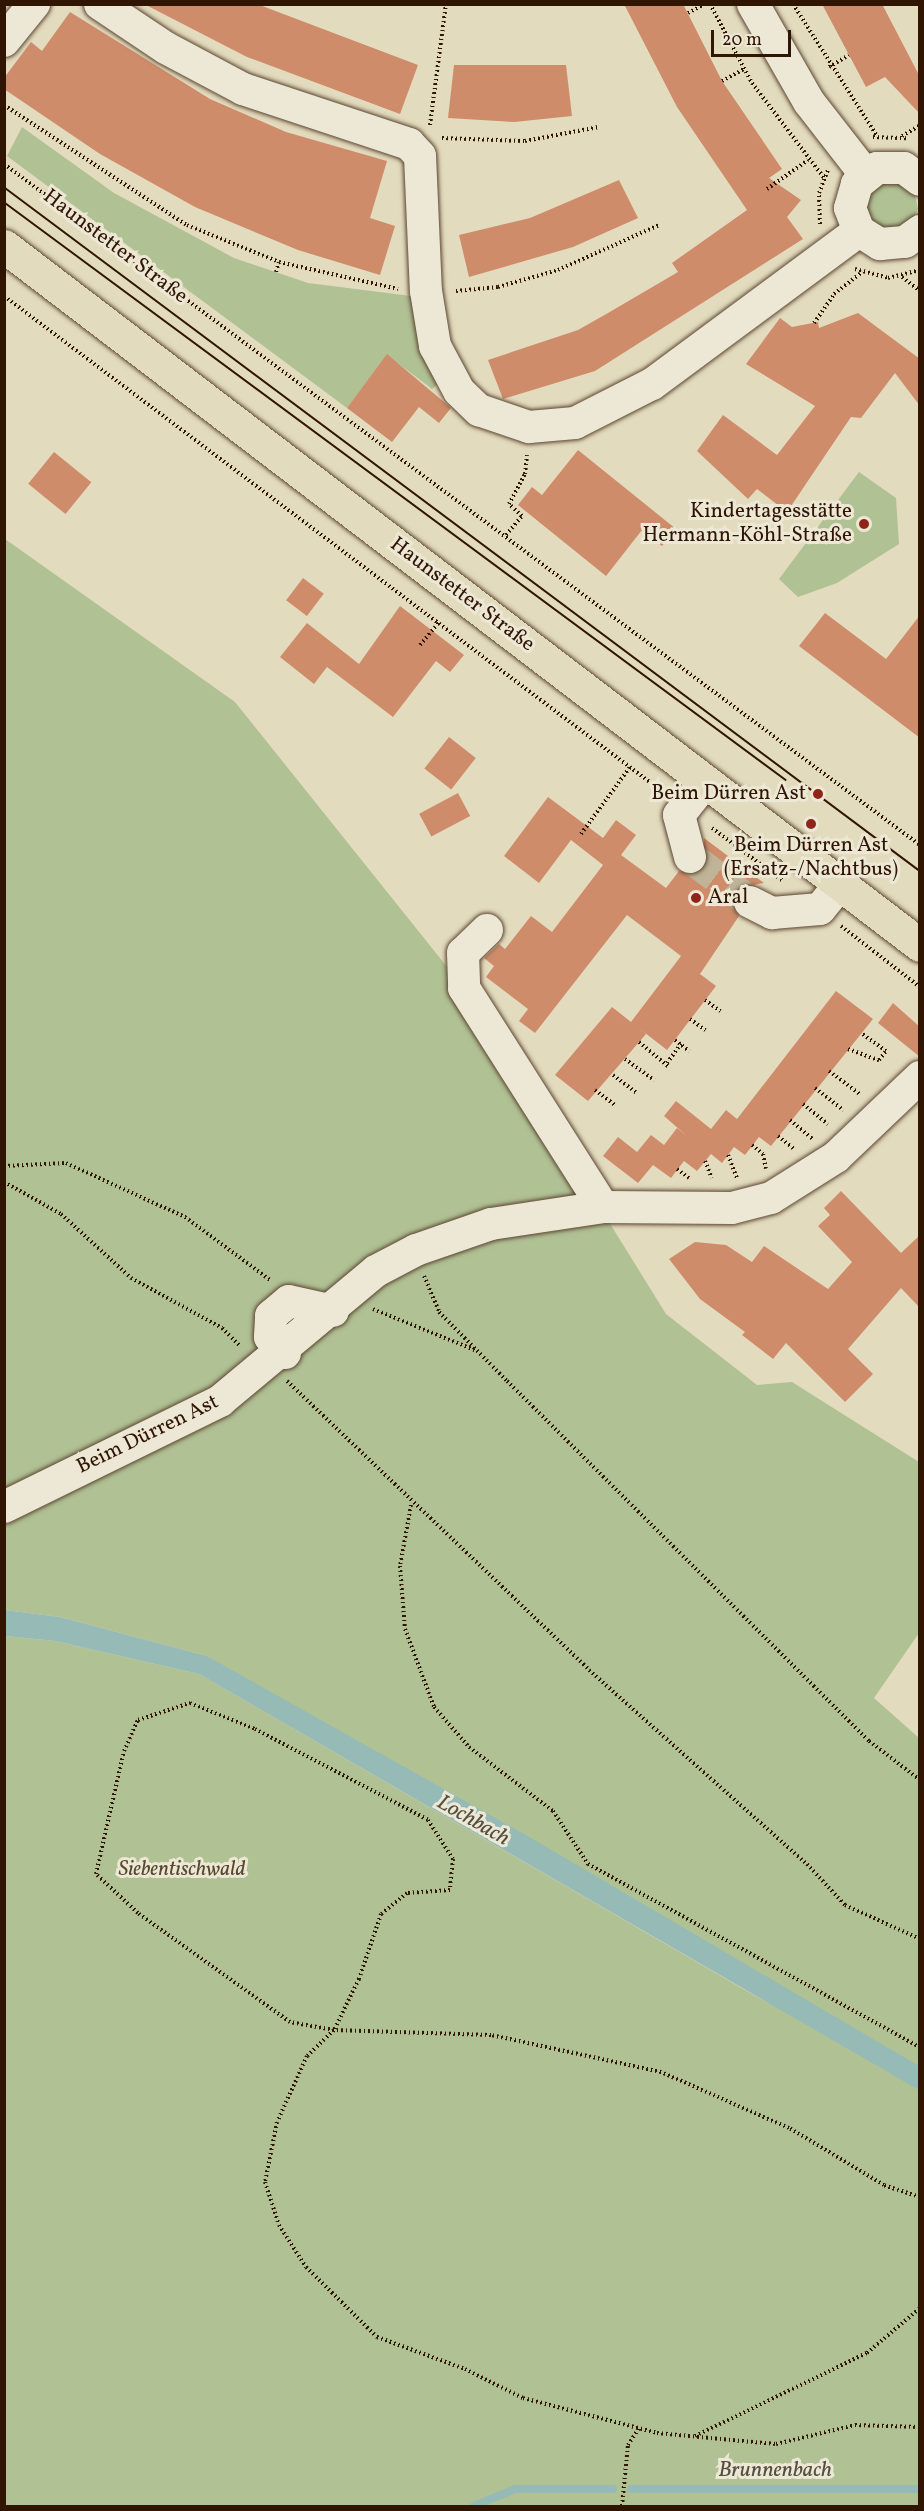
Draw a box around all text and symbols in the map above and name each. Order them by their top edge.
scale bar [714,18,794,56]
text: 20 m [722,28,762,53]
street label: Haunstetter Straße [38,184,192,310]
place label: Kindertagesstätte Hermann-Köhl-Straße [642,499,852,549]
marker: Kindertagesstätte Hermann-Köhl-Straße [857,517,871,531]
street label: Haunstetter Straße [385,532,539,658]
place label: Beim Dürren Ast [651,781,806,807]
marker: Beim Dürren Ast [811,787,825,801]
marker: Beim Dürren Ast (Ersatz-/Nachtbus) [804,817,818,831]
place label: Beim Dürren Ast (Ersatz-/Nachtbus) [724,833,898,883]
place label: Aral [708,885,748,911]
marker: Aral [689,891,703,905]
street label: Beim Dürren Ast [73,1390,223,1480]
water label: Lochbach [432,1790,514,1852]
park label: Siebentischwald [118,1857,246,1883]
water label: Brunnenbach [718,2458,832,2484]

